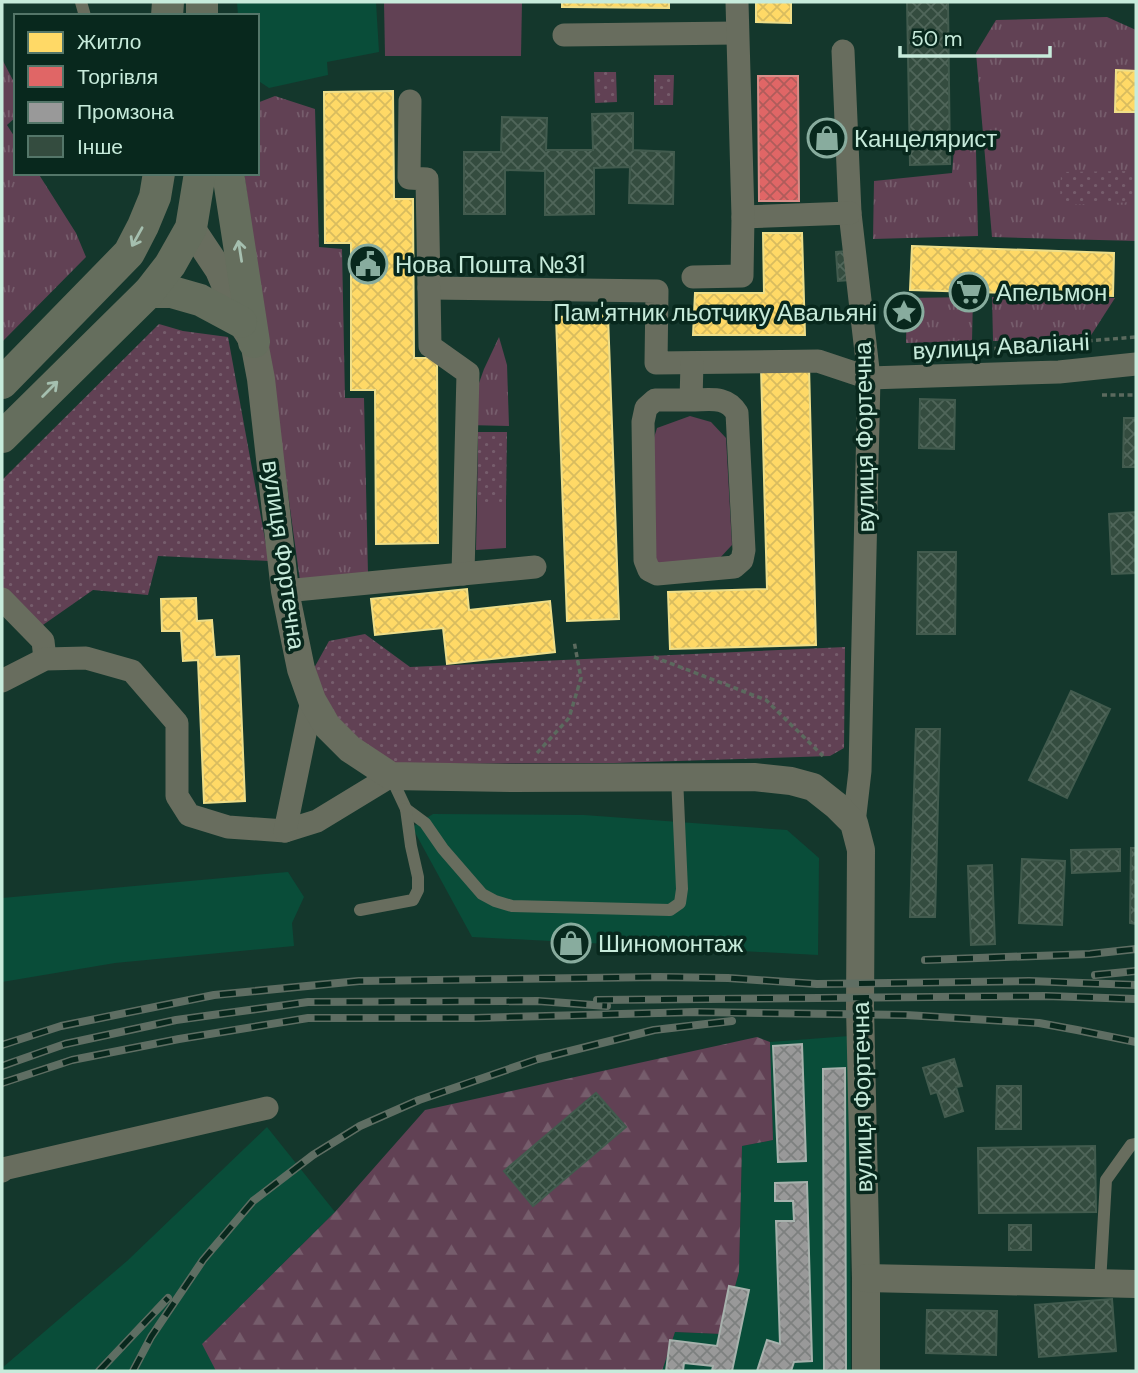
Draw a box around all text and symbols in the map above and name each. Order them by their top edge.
legend [14,14,259,175]
scale bar [900,14,1050,58]
text: 50 m [911,25,962,53]
text: Житло [77,28,141,56]
text: Торгівля [77,63,158,91]
text: Промзона [77,98,174,126]
shop icon: Канцелярист [806,117,848,159]
place label: Канцелярист [854,123,997,154]
text: Інше [77,133,123,161]
one-way arrow [130,227,144,247]
one-way arrow [233,240,246,262]
public building icon: Нова Пошта №31 [347,243,389,285]
place label: Нова Пошта №31 [395,249,585,280]
supermarket icon: Апельмон [948,271,990,313]
place label: Апельмон [996,277,1107,308]
place icon: Пам'ятник льотчику Авальяні [883,291,925,333]
place label: Пам'ятник льотчику Авальяні [553,297,877,328]
street label: вулиця Аваліані [912,326,1090,366]
street label: вулиця Фортечна [847,341,881,533]
one-way arrow [42,381,59,398]
street label: вулиця Фортечна [255,458,313,652]
shop icon: Шиномонтаж [550,922,592,964]
place label: Шиномонтаж [598,928,743,959]
street label: вулиця Фортечна [845,1001,879,1193]

